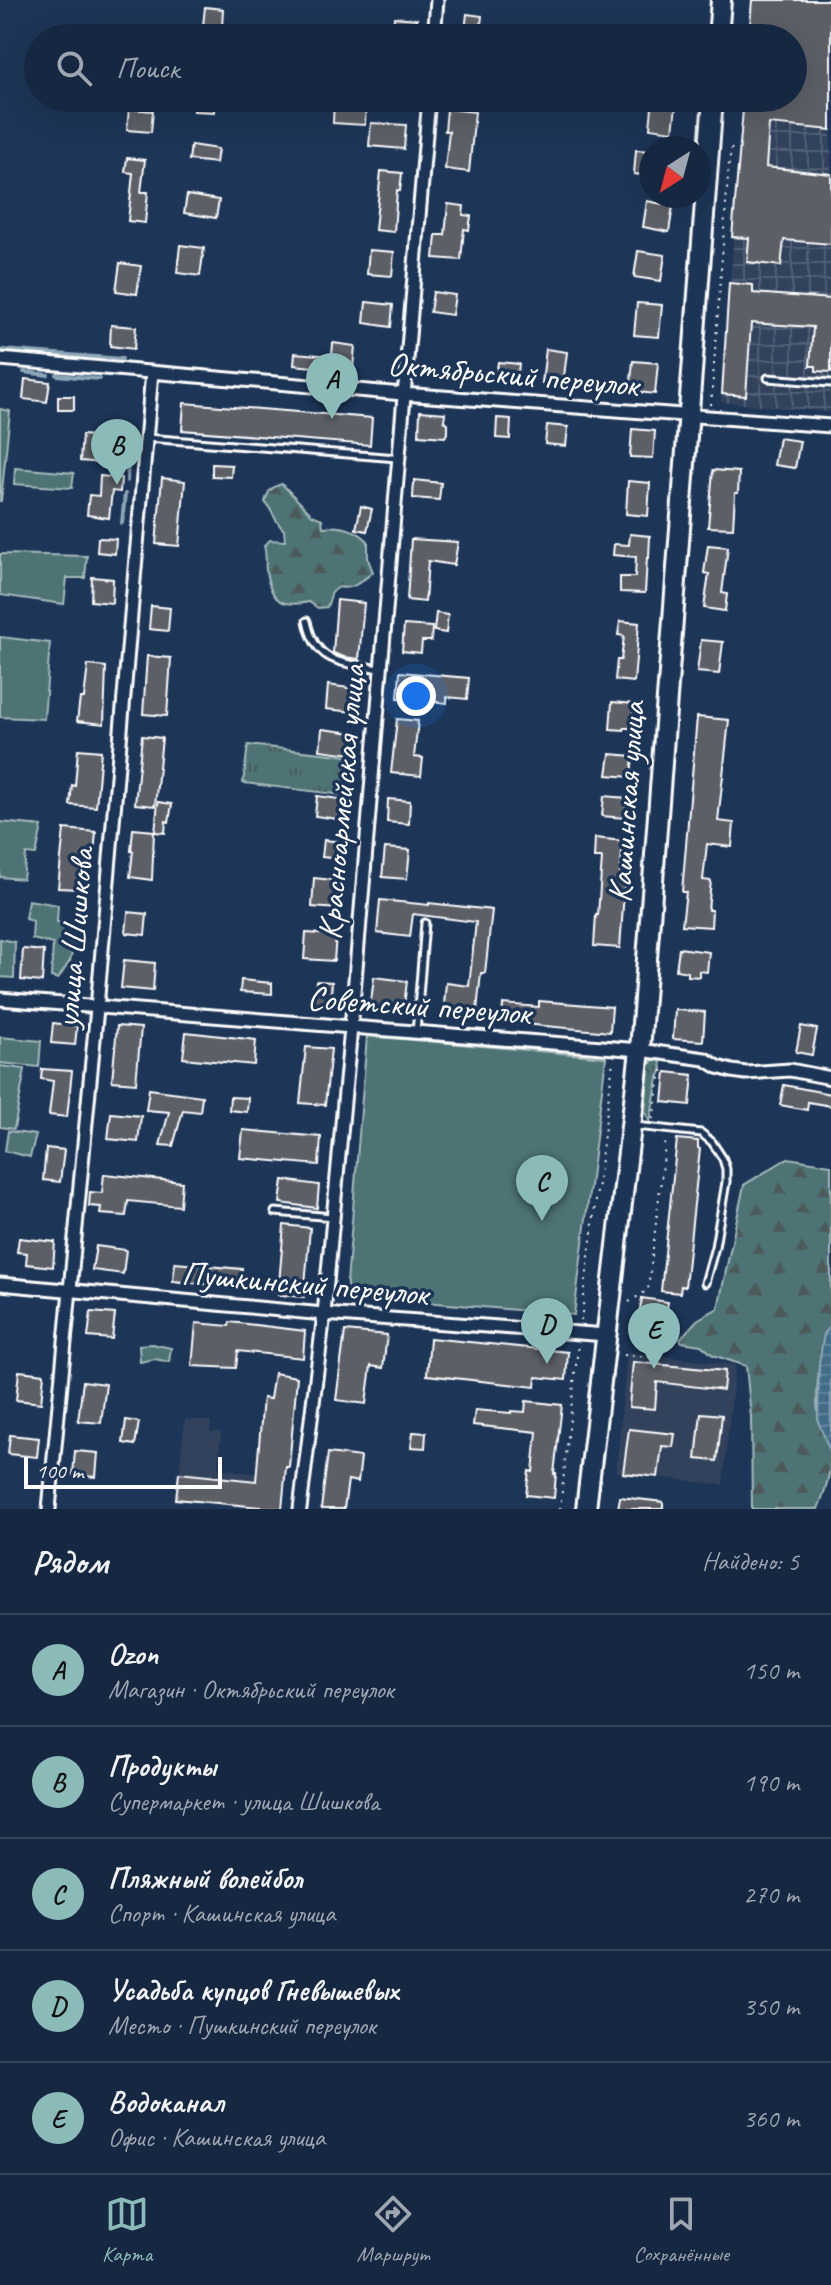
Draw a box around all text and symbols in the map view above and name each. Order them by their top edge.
search box [24,24,807,112]
icon: search [52,46,96,90]
text: Поиск [116,49,179,87]
north arrow [639,136,711,208]
street label: Октябрьский переулок [386,342,644,407]
pin: A [306,353,358,419]
pin: B [91,419,143,485]
street label: Красноармейская улица [308,660,375,941]
your location [396,676,436,716]
street label: Кашинская улица [598,698,655,904]
street label: улица Шишкова [45,843,104,1032]
street label: Советский переулок [306,976,536,1034]
pin: C [516,1155,568,1221]
street label: Пушкинский переулок [180,1251,433,1315]
pin: D [521,1298,573,1364]
pin: E [628,1303,680,1369]
scale bar [24,1453,222,1489]
text: 100 m [36,1457,83,1485]
text: Рядом [32,1540,108,1583]
text: Найдено: 5 [702,1545,799,1578]
text: Ozon [108,1635,158,1673]
text: A [51,1654,65,1687]
text: 150 m [743,1654,799,1687]
text: Магазин · Октябрьский переулок [108,1673,394,1706]
text: Продукты [108,1747,216,1785]
text: B [51,1766,65,1799]
text: 190 m [743,1766,799,1799]
text: Супермаркет · улица Шишкова [108,1785,379,1818]
text: Пляжный волейбол [108,1859,303,1897]
text: C [52,1878,64,1911]
text: 270 m [743,1878,799,1911]
text: Спорт · Кашинская улица [108,1897,335,1930]
text: Усадьба купцов Гневышевых [108,1971,398,2009]
text: D [50,1990,66,2023]
text: 350 m [743,1990,799,2023]
text: Место · Пушкинский переулок [108,2009,376,2042]
text: Водоканал [108,2083,223,2121]
text: E [51,2102,65,2135]
text: 360 m [743,2102,799,2135]
text: Офис · Кашинская улица [108,2121,325,2154]
tab: Карта [102,2192,152,2268]
tab: Маршрут [357,2192,429,2268]
tab: Сохранённые [633,2192,729,2268]

